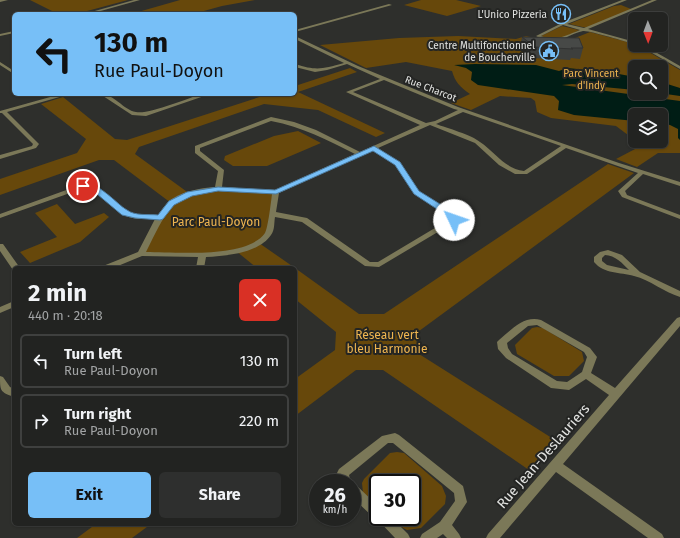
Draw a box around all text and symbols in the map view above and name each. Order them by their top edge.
restaurant icon: L'Unico Pizzeria [550,3,572,25]
place label: L'Unico Pizzeria [478,9,547,21]
north arrow [628,12,668,52]
map controls [628,12,668,148]
text: 130 m [94,26,168,59]
icon: left [28,28,80,80]
place label: Centre Multifonctionnel de Boucherville [428,40,535,64]
public building icon: Centre Multifonctionnel de Boucherville [538,40,560,62]
text: Rue Paul-Doyon [94,60,224,82]
button: search [628,60,668,100]
park label: Parc Vincent d'Indy [563,68,619,92]
street label: Rue Charcot [403,74,459,104]
button: layers [628,108,668,148]
pin [66,169,100,203]
icon: arrive [72,175,94,197]
position arrow [433,199,475,241]
park label: Parc Paul-Doyon [172,215,260,229]
text: 2 min [28,279,87,307]
button: close [239,279,281,321]
text: 440 m · 20:18 [28,308,103,323]
park label: Réseau vert bleu Harmonie [347,328,427,356]
text: Turn left [64,345,122,363]
icon: left [30,350,52,372]
text: 130 m [240,352,279,370]
text: Rue Paul-Doyon [64,363,158,378]
street label: Rue Jean-Deslauriers [493,400,594,512]
text: Turn right [64,405,131,423]
icon: right [30,410,52,432]
text: 220 m [239,412,279,430]
text: Rue Paul-Doyon [64,423,158,438]
button: Exit [28,472,151,518]
button: Share [159,472,281,518]
speed limit sign: 30 [369,474,421,526]
text: 26 [324,483,346,507]
text: km/h [323,504,347,516]

